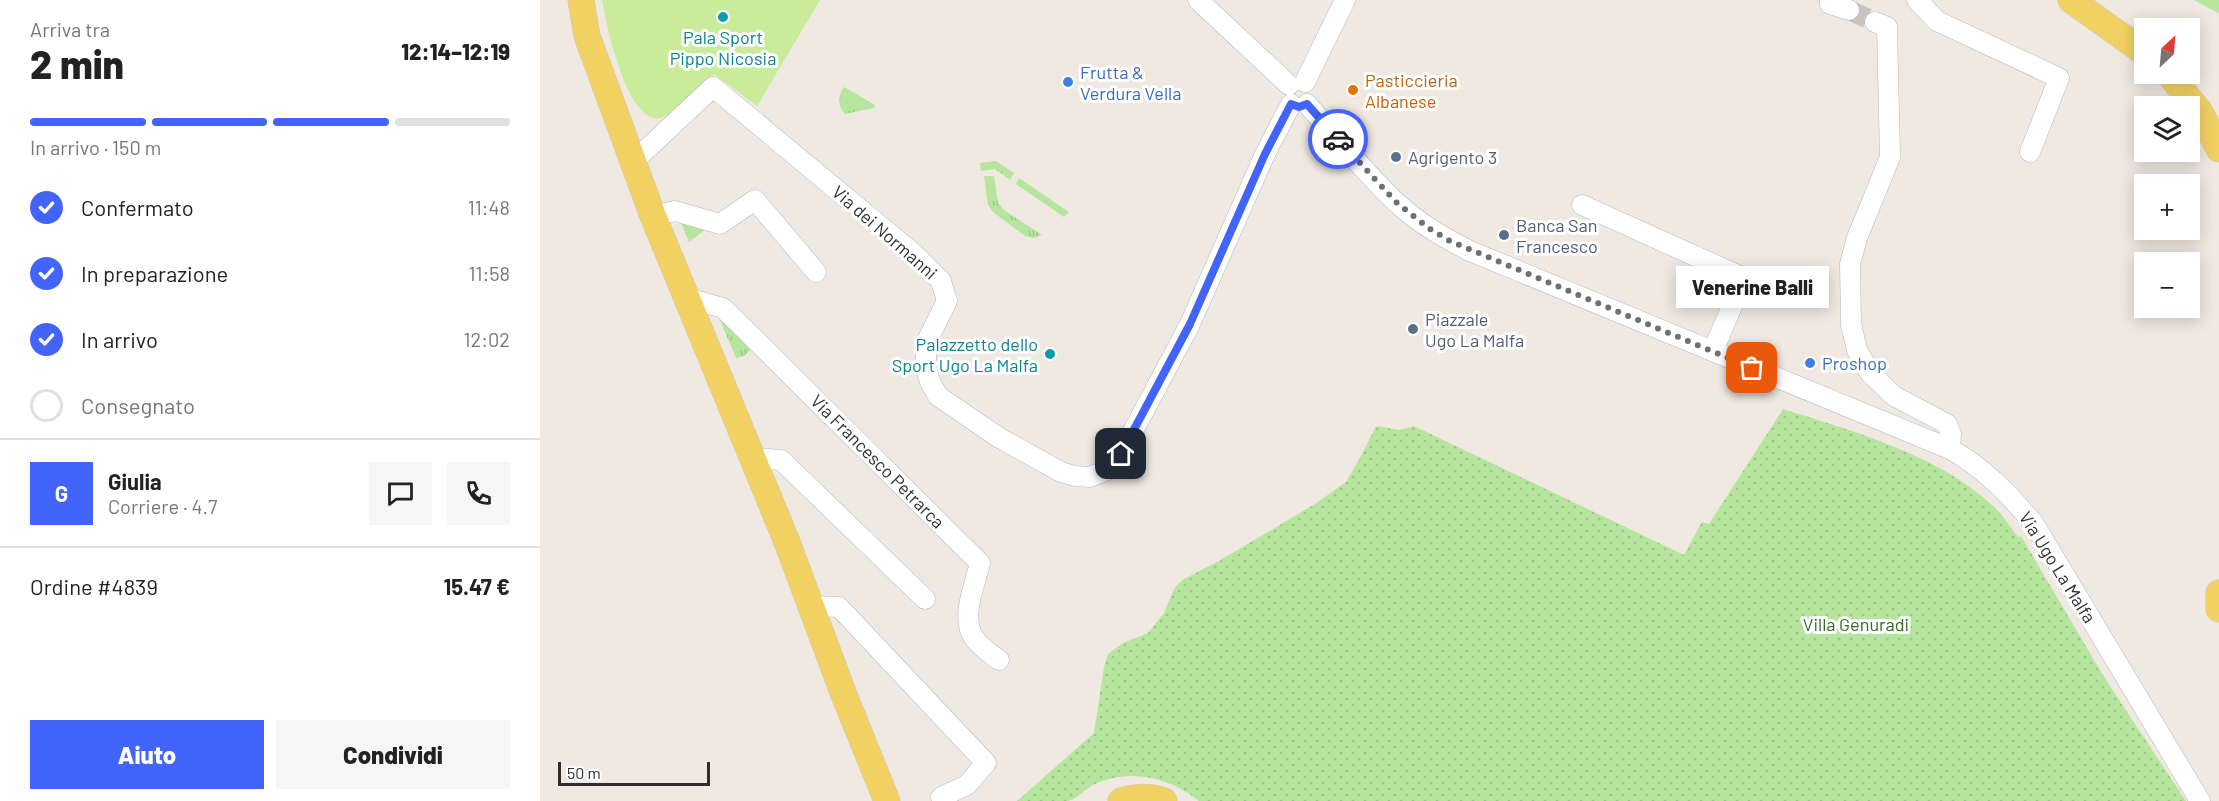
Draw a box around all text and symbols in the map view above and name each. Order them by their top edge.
marker: Pala Sport Pippo Nicosia [716,10,730,24]
text: Arriva tra [30,17,110,41]
north arrow [2134,18,2200,84]
map controls [2134,18,2200,318]
place label: Pala Sport Pippo Nicosia [670,26,776,69]
text: 12:14–12:19 [401,38,510,64]
text: 2 min [30,40,124,87]
place label: Frutta & Verdura Vella [1080,61,1181,104]
place label: Pasticcieria Albanese [1365,69,1458,112]
marker: Frutta & Verdura Vella [1061,75,1075,89]
marker: Pasticcieria Albanese [1346,83,1360,97]
button: layers [2134,96,2200,162]
courier [1308,109,1368,169]
icon: car [1322,123,1355,156]
text: In arrivo · 150 m [30,135,161,159]
place label: Agrigento 3 [1408,146,1497,168]
marker: Agrigento 3 [1389,150,1403,164]
button: + [2134,174,2200,240]
street label: Via dei Normanni [828,180,942,284]
icon: check [30,191,63,224]
text: Confermato [81,194,194,220]
text: 11:48 [468,195,510,219]
place label: Banca San Francesco [1516,214,1598,257]
marker: Banca San Francesco [1497,228,1511,242]
button: − [2134,252,2200,318]
icon: check [30,257,63,290]
text: In preparazione [81,260,228,286]
text: 11:58 [468,261,510,285]
callout: Venerine Balli [1676,266,1828,308]
text: Venerine Balli [1692,275,1813,299]
place label: Piazzale Ugo La Malfa [1425,308,1524,351]
marker: Piazzale Ugo La Malfa [1406,322,1420,336]
icon: check [30,323,63,356]
text: In arrivo [81,326,158,352]
text: 12:02 [463,327,510,351]
place label: Palazzetto dello Sport Ugo La Malfa [892,333,1038,376]
pin [1726,342,1777,393]
marker: Palazzetto dello Sport Ugo La Malfa [1043,347,1057,361]
icon: bag [1735,351,1768,384]
place label: Proshop [1822,352,1887,374]
marker: Proshop [1803,356,1817,370]
street label: Via Francesco Petrarca [806,389,950,533]
text: Consegnato [81,392,195,418]
pin [1095,428,1146,479]
icon: home [1104,437,1137,470]
button: chat [369,462,432,525]
button: phone [447,462,510,525]
text: Giulia [108,468,162,494]
text: G [55,480,68,506]
text: Corriere · 4.7 [108,494,217,518]
street label: Via Ugo La Malfa [2015,507,2101,627]
text: Ordine #4839 [30,573,158,599]
text: 15.47 € [443,573,510,599]
park label: Villa Genuradi [1803,613,1909,635]
button: Aiuto [30,720,264,789]
button: Condividi [276,720,510,789]
scale bar [558,759,710,786]
text: 50 m [567,763,601,782]

